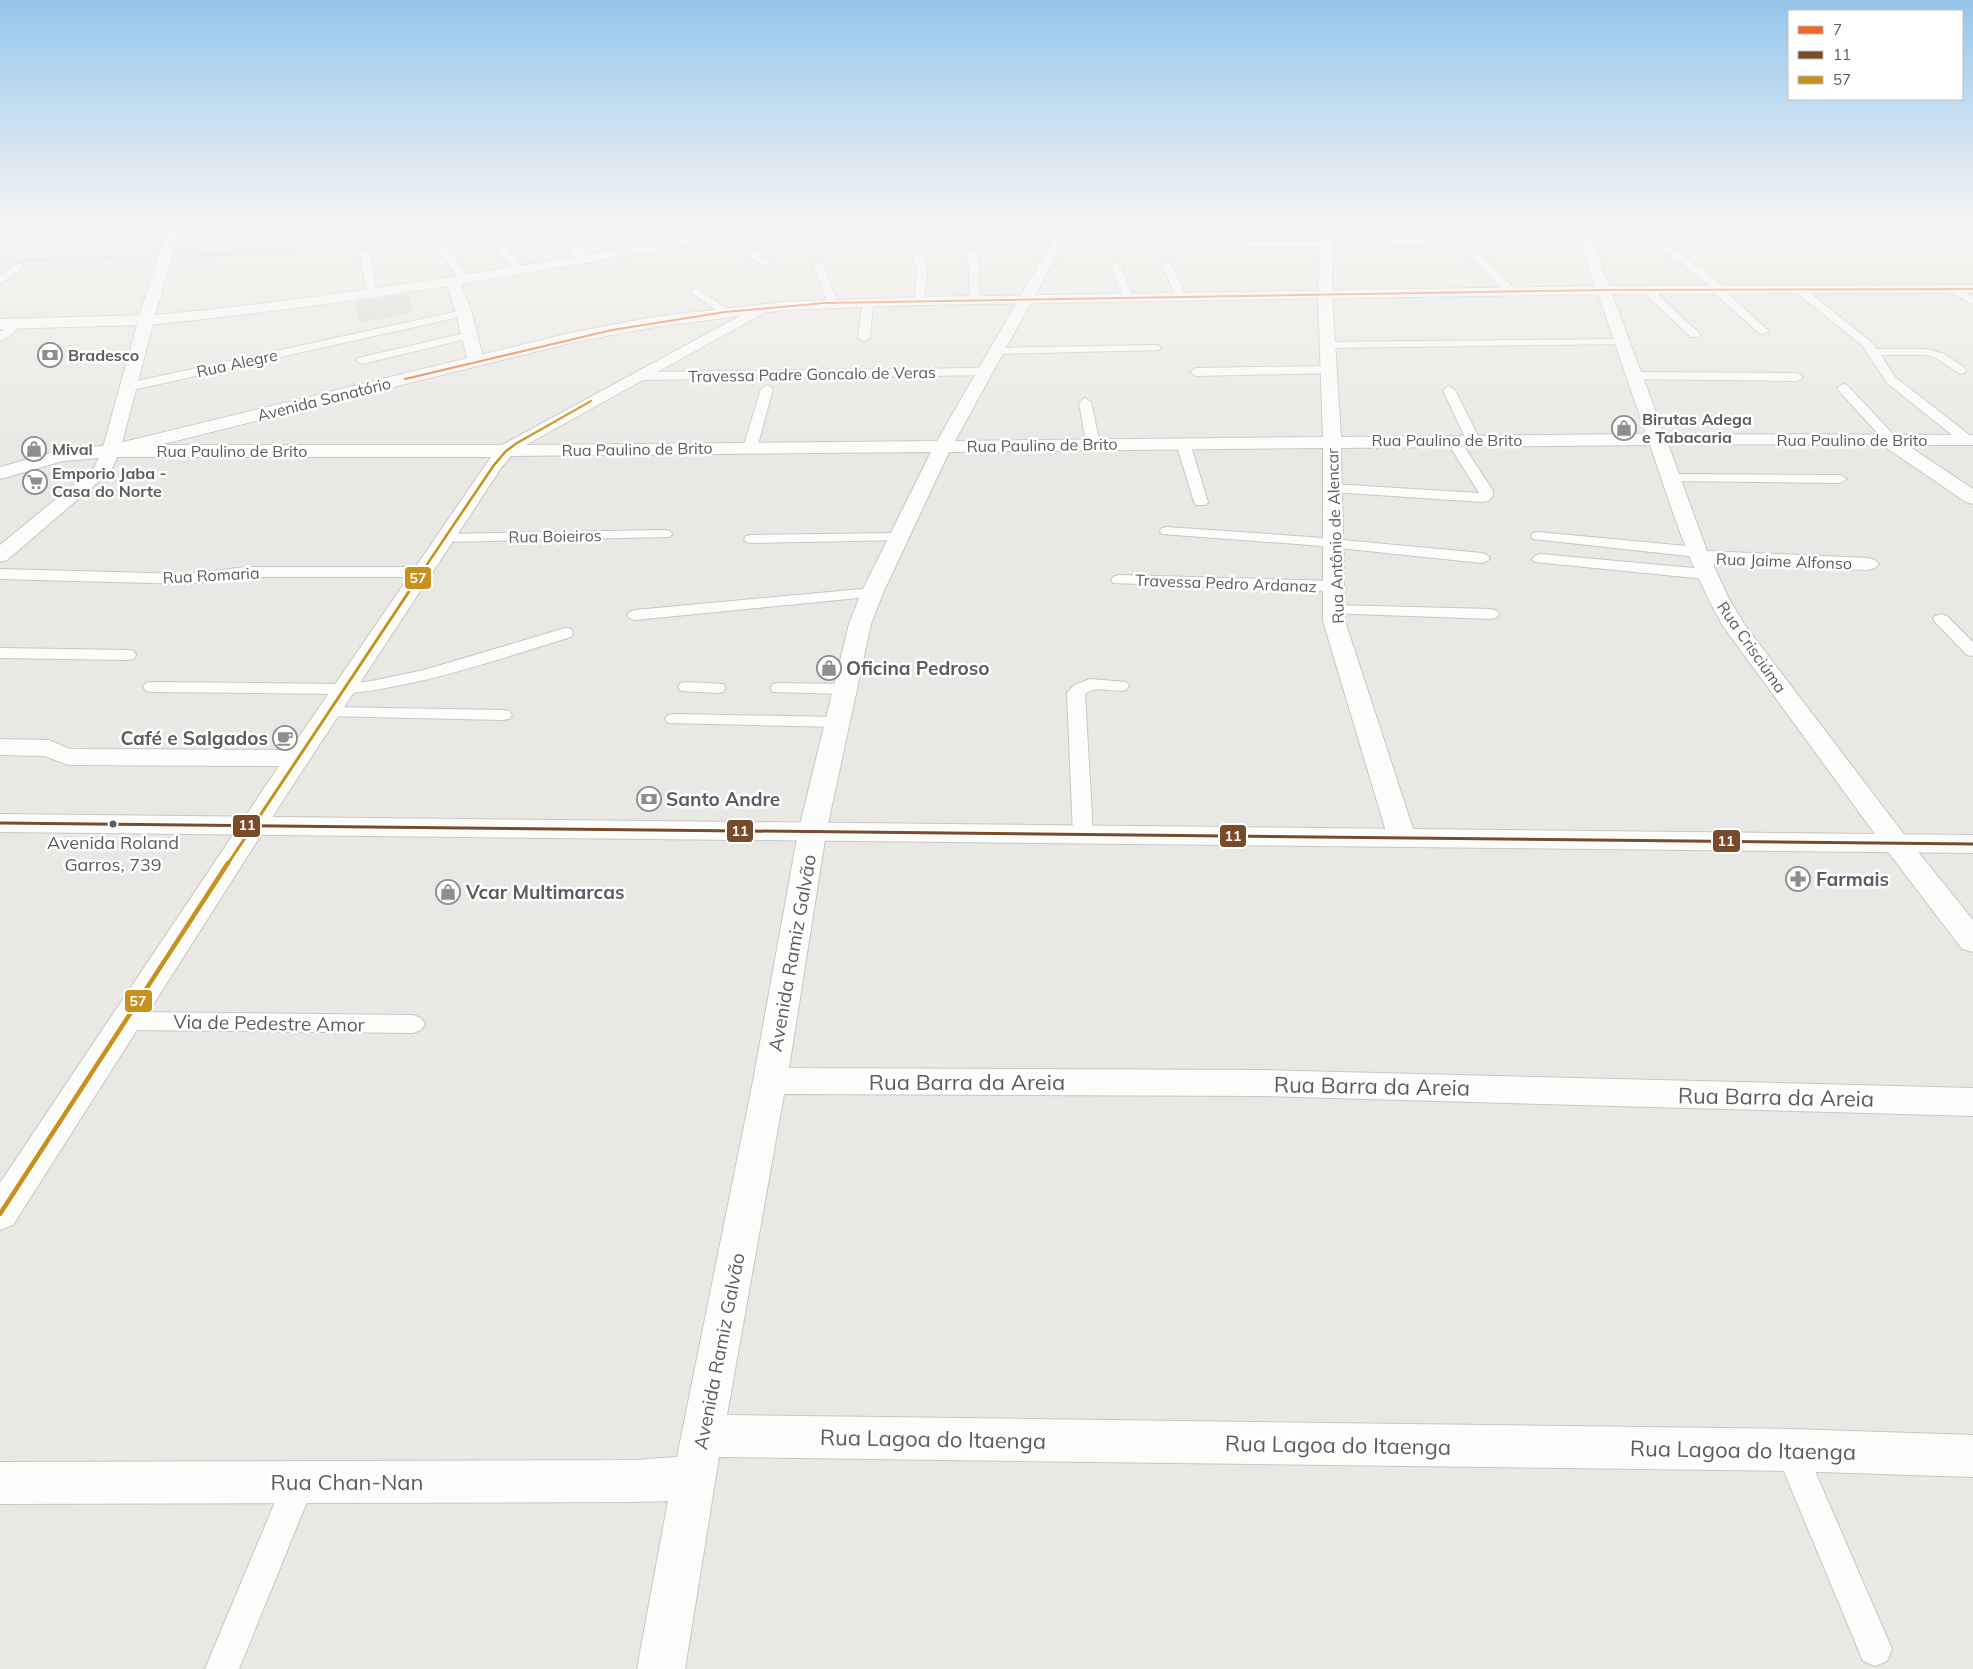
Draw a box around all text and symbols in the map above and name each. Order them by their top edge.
legend [1788,10,1963,100]
text: 7 [1833,20,1842,39]
text: 11 [1833,45,1851,64]
text: 57 [1833,70,1851,89]
bank icon: Bradesco [37,342,63,368]
place label: Bradesco [68,345,139,365]
street label: Rua Alegre [195,345,279,381]
street label: Travessa Padre Goncalo de Veras [688,362,936,386]
street label: Avenida Sanatório [255,373,393,425]
place label: Birutas Adega e Tabacaria [1642,409,1752,447]
shop icon: Birutas Adega e Tabacaria [1611,415,1637,441]
street label: Rua Paulino de Brito [1372,430,1522,450]
street label: Rua Paulino de Brito [1777,430,1927,450]
street label: Rua Paulino de Brito [966,434,1118,456]
shop icon: Mival [21,436,47,462]
street label: Rua Paulino de Brito [561,438,713,460]
place label: Mival [52,439,93,459]
street label: Rua Paulino de Brito [157,441,307,461]
street label: Rua Antônio de Alencar [1322,448,1348,624]
place label: Emporio Jaba - Casa do Norte [52,463,167,501]
supermarket icon: Emporio Jaba - Casa do Norte [22,469,48,495]
street label: Rua Boieiros [508,525,602,547]
street label: Rua Jaime Alfonso [1716,549,1852,573]
street label: Rua Romaria [162,562,260,588]
line badge: 57 [404,566,432,590]
text: 57 [410,569,426,587]
street label: Travessa Pedro Ardanaz [1135,570,1317,596]
street label: Rua Crisciúma [1713,597,1791,697]
shop icon: Oficina Pedroso [816,655,842,681]
place label: Oficina Pedroso [846,656,990,680]
cafe icon: Café e Salgados [272,725,298,751]
place label: Café e Salgados [120,726,268,750]
bank icon: Santo Andre [636,786,662,812]
place label: Santo Andre [666,787,780,811]
line badge: 11 [232,814,261,838]
text: 11 [239,816,255,834]
marker: Avenida Roland Garros, 739 [108,819,118,829]
line badge: 11 [726,819,754,843]
text: 11 [732,822,748,840]
line badge: 11 [1219,824,1247,848]
text: 11 [1225,827,1241,845]
line badge: 11 [1712,829,1741,853]
place label: Avenida Roland Garros, 739 [47,831,179,876]
text: 11 [1718,832,1734,850]
street label: Avenida Ramiz Galvão [763,853,821,1053]
pharmacy icon: Farmais [1785,866,1811,892]
place label: Farmais [1816,867,1889,891]
shop icon: Vcar Multimarcas [435,879,461,905]
place label: Vcar Multimarcas [465,880,624,904]
line badge: 57 [124,989,153,1013]
text: 57 [130,992,146,1010]
street label: Via de Pedestre Amor [173,1009,365,1037]
street label: Rua Barra da Areia [869,1068,1065,1096]
street label: Rua Barra da Areia [1274,1070,1470,1102]
street label: Rua Barra da Areia [1678,1081,1874,1113]
street label: Avenida Ramiz Galvão [688,1251,750,1451]
street label: Rua Lagoa do Itaenga [820,1423,1046,1455]
street label: Rua Lagoa do Itaenga [1225,1429,1451,1461]
street label: Rua Lagoa do Itaenga [1630,1434,1856,1466]
street label: Rua Chan-Nan [271,1468,423,1496]

